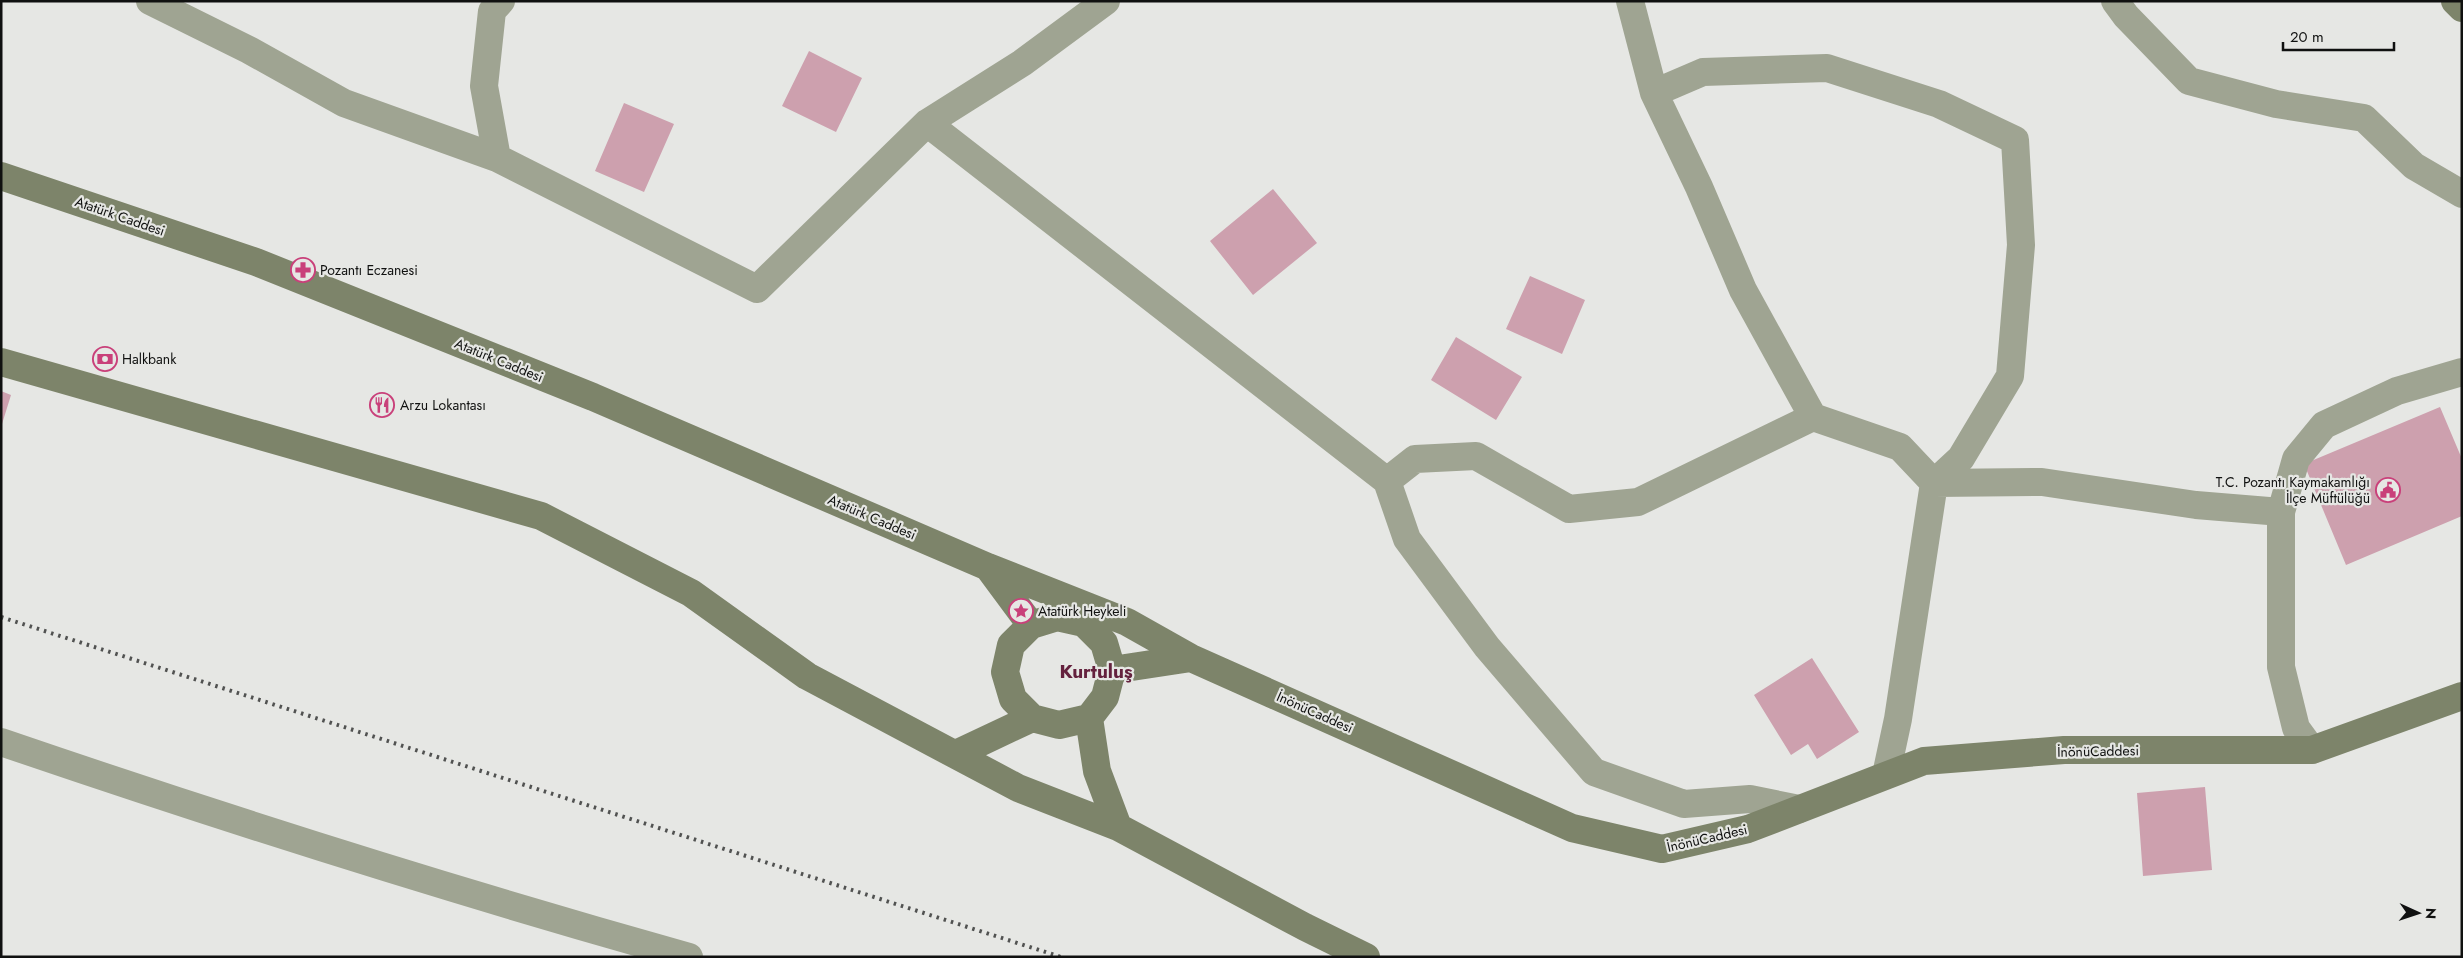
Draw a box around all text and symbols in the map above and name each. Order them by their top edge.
scale bar [2283,20,2394,52]
text: 20 m [2290,26,2324,48]
street label: Atatürk Caddesi [72,191,168,241]
pharmacy icon: Pozantı Eczanesi [290,257,316,283]
place label: Pozantı Eczanesi [320,260,418,280]
street label: Atatürk Caddesi [452,333,546,387]
bank icon: Halkbank [92,346,118,372]
place label: Halkbank [122,349,177,369]
restaurant icon: Arzu Lokantası [369,392,395,418]
place label: Arzu Lokantası [400,395,486,415]
place label: T.C. Pozantı Kaymakamlığı İlçe Müftülüğü [2216,472,2370,508]
public building icon: T.C. Pozantı Kaymakamlığı İlçe Müftülüğü [2375,477,2401,503]
street label: Atatürk Caddesi [825,489,919,545]
place icon: Atatürk Heykeli [1008,598,1034,624]
place label: Atatürk Heykeli [1038,601,1126,621]
district label: Kurtuluş [1059,658,1133,685]
street label: İnönüCaddesi [1274,686,1356,738]
street label: İnönüCaddesi [2057,740,2139,762]
street label: İnönüCaddesi [1665,819,1749,857]
north arrow [2393,888,2443,938]
text: N [2421,908,2441,920]

